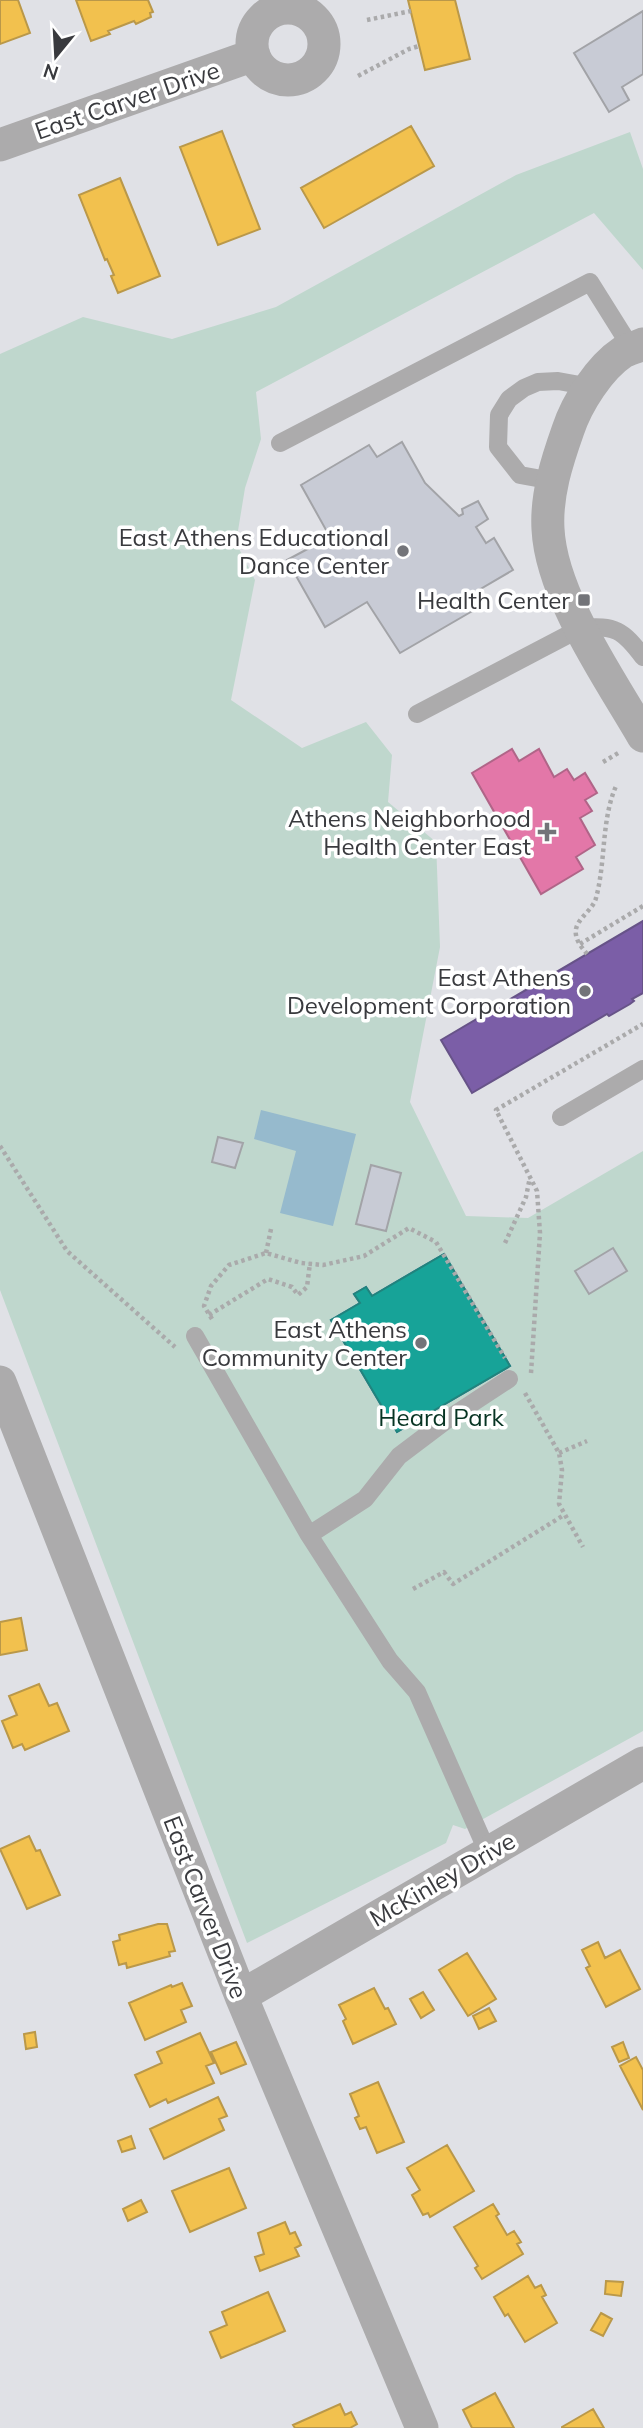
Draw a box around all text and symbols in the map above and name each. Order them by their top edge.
north arrow [21,21,91,91]
street label: East Carver Drive [31,54,223,146]
text: N [40,59,61,86]
place label: East Athens Educational Dance Center [119,522,389,580]
marker: East Athens Educational Dance Center [395,543,411,559]
place label: Health Center [417,585,570,615]
marker: Health Center [576,592,592,608]
place label: Athens Neighborhood Health Center East [288,803,531,861]
marker: Athens Neighborhood Health Center East [537,822,557,842]
place label: East Athens Development Corporation [287,962,571,1020]
marker: East Athens Development Corporation [577,983,593,999]
place label: East Athens Community Center [202,1314,407,1372]
marker: East Athens Community Center [413,1335,429,1351]
park label: Heard Park [378,1402,504,1432]
street label: East Carver Drive [157,1811,255,2003]
street label: McKinley Drive [364,1825,520,1933]

